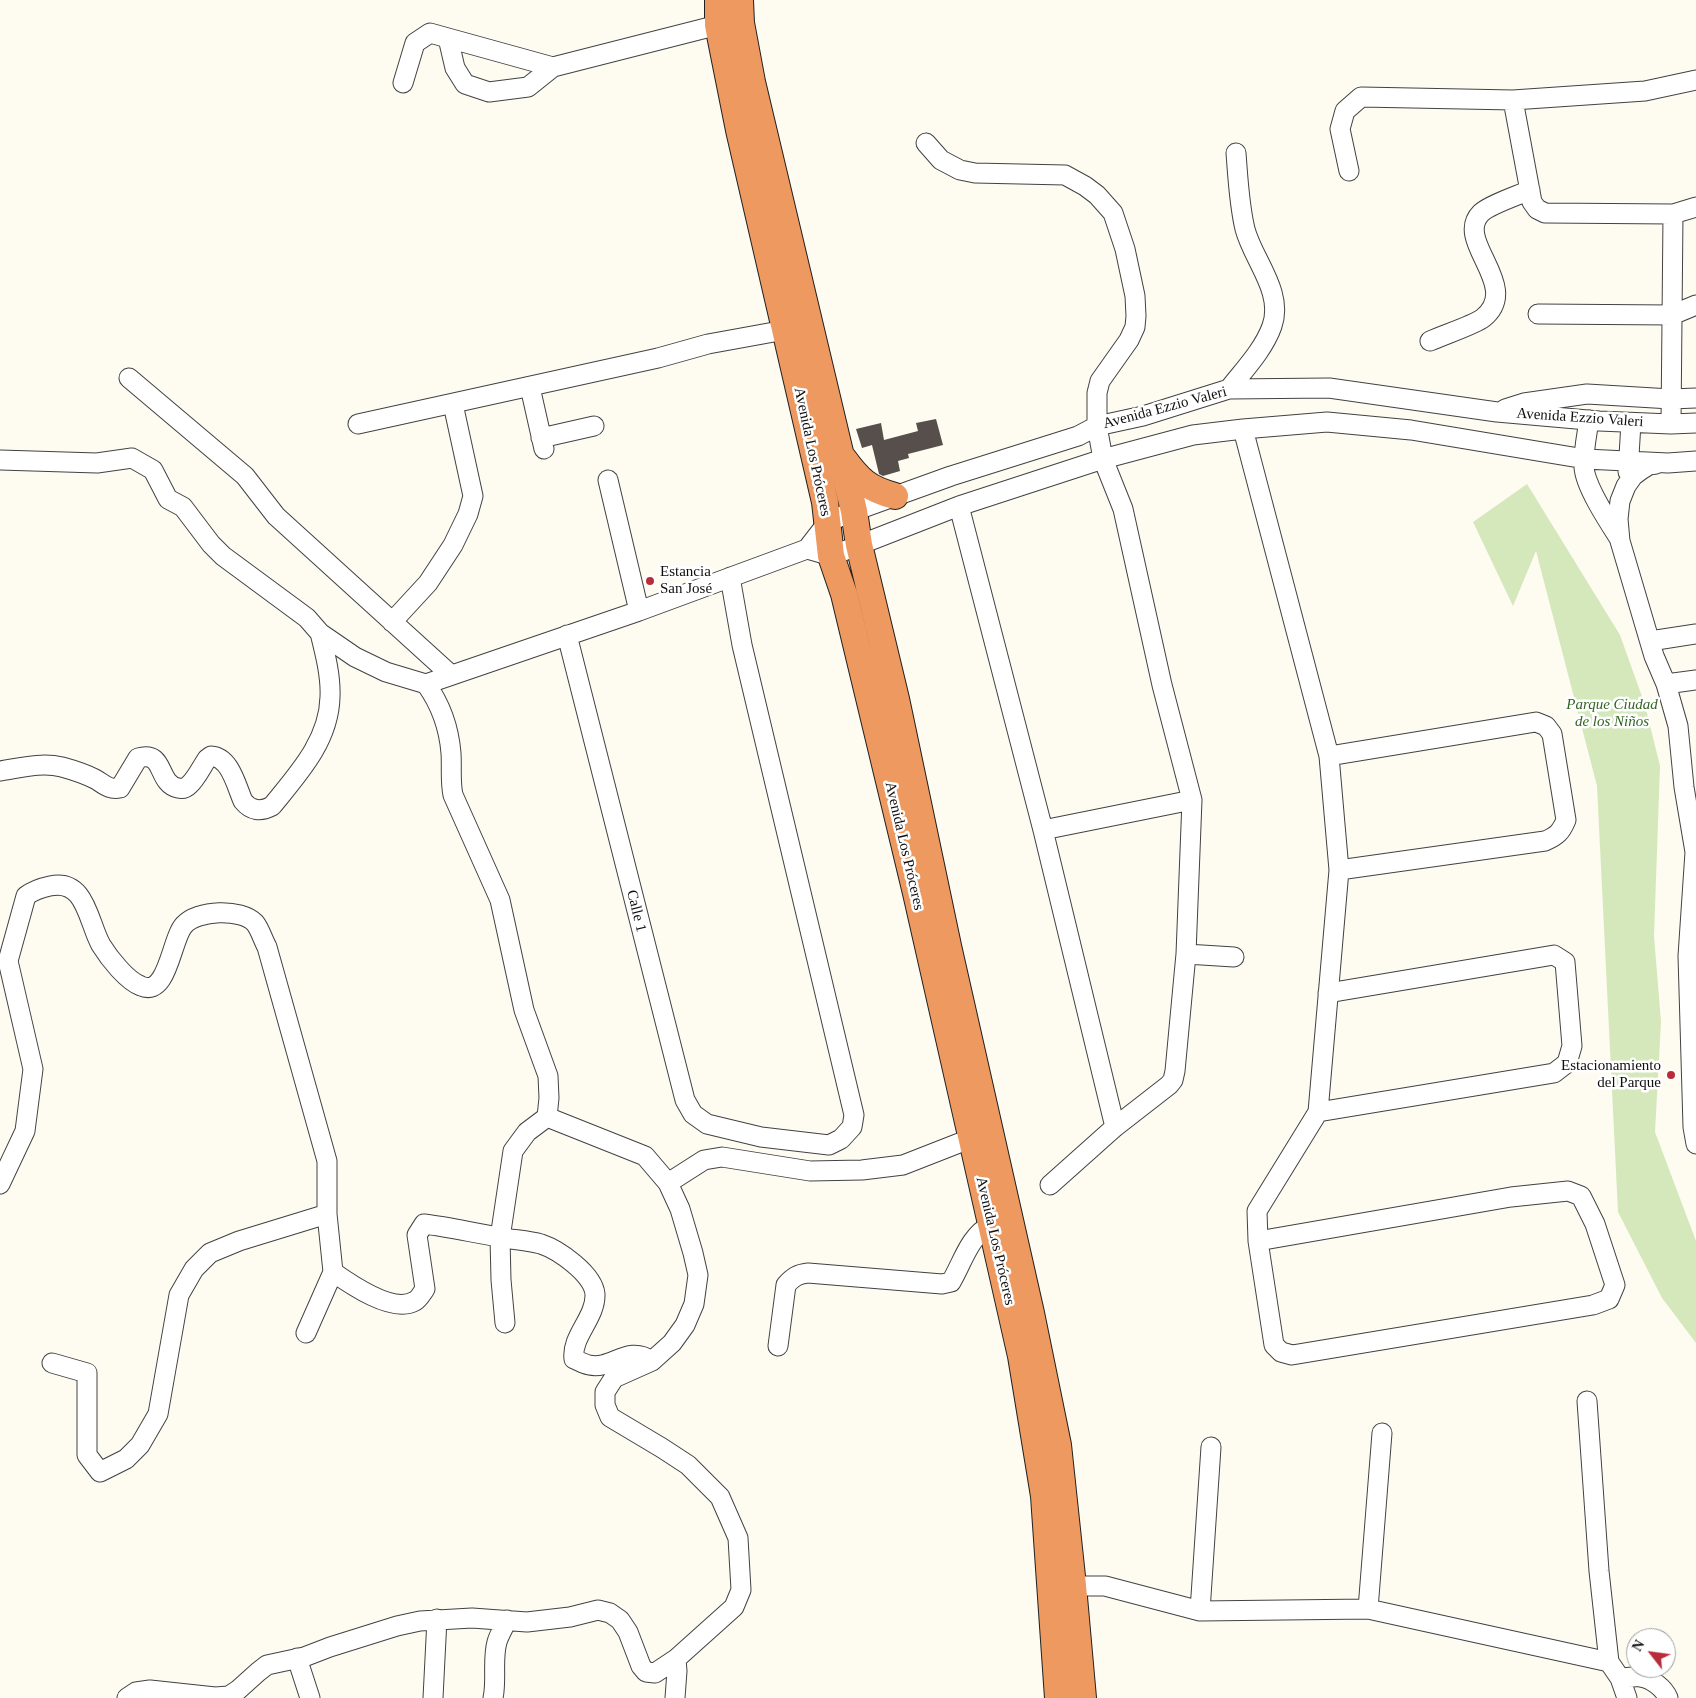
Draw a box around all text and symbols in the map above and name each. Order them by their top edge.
street label: Avenida Ezzio Valeri [1101,383,1229,433]
street label: Avenida Los Próceres [790,386,834,518]
street label: Avenida Ezzio Valeri [1516,405,1644,431]
place label: Estancia San José [660,563,712,598]
marker: Estancia San José [644,575,656,587]
park label: Parque Ciudad de los Niños [1566,696,1658,731]
street label: Avenida Los Próceres [880,780,928,912]
street label: Calle 1 [622,888,650,934]
place label: Estacionamiento del Parque [1561,1057,1661,1092]
marker: Estacionamiento del Parque [1665,1069,1677,1081]
street label: Avenida Los Próceres [971,1175,1019,1307]
north arrow [1626,1628,1676,1678]
text: N [1629,1638,1647,1654]

